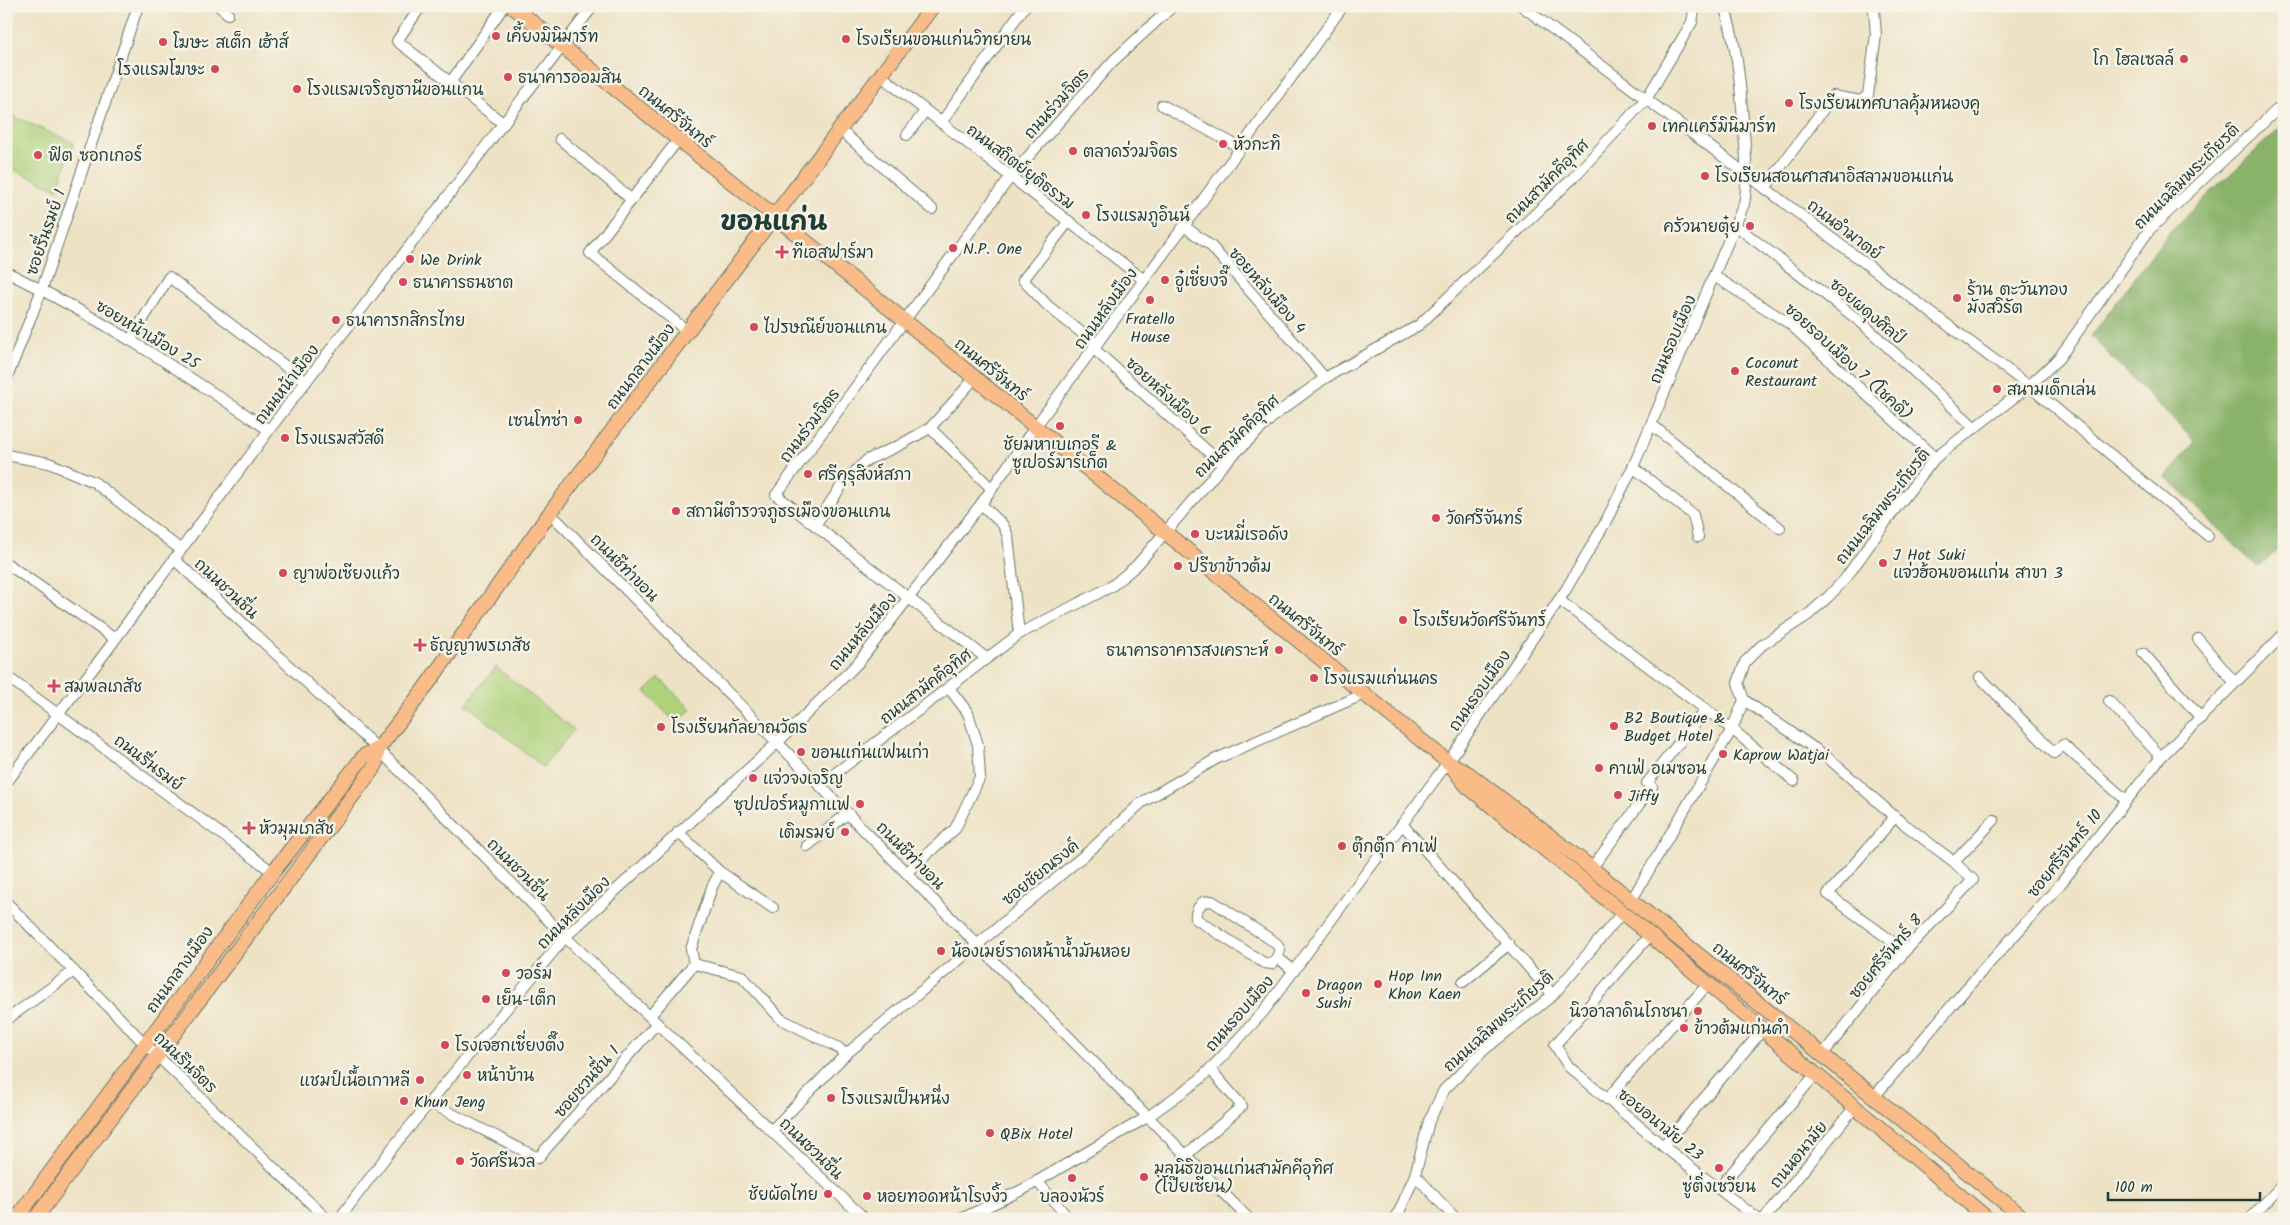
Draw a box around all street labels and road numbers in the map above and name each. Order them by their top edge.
street label: ถนนร่วมจิตร [1018,63,1096,145]
street label: ถนนศรีจันทร์ [632,79,718,155]
street label: ถนนสถิตย์ยุติธรรม [961,118,1080,216]
street label: ถนนเฉลิมพระเกียรติ [2128,118,2246,236]
street label: ถนนสามัคคีอุทิศ [1499,133,1596,230]
street label: ซอยรื่นรมย์ 1 [16,185,73,279]
street label: ถนนอำมาตย์ [1801,194,1887,267]
street label: ซอยหลังเมือง 4 [1222,242,1312,340]
street label: ถนนหลังเมือง [1068,263,1144,355]
street label: ซอยผดุงศิลป์ [1823,273,1911,352]
street label: ถนนรอบเมือง [1643,291,1703,388]
street label: ซอยหน้าเมือง 25 [90,294,205,377]
street label: ซอยรอบเมือง 7 (โชคดี) [1778,298,1918,427]
street label: ถนนกลางเมือง [600,318,682,415]
street label: ถนนศรีจันทร์ [948,332,1034,408]
street label: ถนนหน้าเมือง [249,339,326,430]
street label: ซอยหลังเมือง 6 [1119,352,1217,443]
street label: ถนนร่วมจิตร [774,383,847,469]
street label: ถนนสามัคคีอุทิศ [1189,389,1287,484]
street label: ถนนเฉลิมพระเกียรติ [1830,443,1937,570]
street label: ถนนชีท่าขอน [584,528,664,608]
street label: ถนนชวนชื่น [188,550,267,626]
street label: ถนนหลังเมือง [823,587,903,677]
street label: ถนนศรีจันทร์ [1262,587,1348,663]
street label: ถนนสามัคคีอุทิศ [875,642,979,731]
street label: ถนนรอบเมือง [1443,645,1518,737]
street label: ถนนรื่นรมย์ [108,726,190,798]
street label: ซอยศรีจันทร์ 10 [2022,804,2109,904]
street label: ถนนชีท่าขอน [870,816,950,896]
street label: ถนนชวนชื่น [481,830,559,908]
street label: ซอยชัยณรงค์ [997,834,1085,912]
street label: ถนนหลังเมือง [531,870,617,956]
street label: ซอยศรีจันทร์ 8 [1843,909,1929,1005]
street label: ถนนกลางเมือง [140,921,220,1019]
street label: ถนนศรีจันทร์ [1706,936,1792,1012]
street label: ถนนเฉลิมพระเกียรติ [1438,965,1560,1079]
street label: ถนนรอบเมือง [1200,970,1281,1058]
street label: ถนนรึนจิตร [147,1026,223,1100]
street label: ซอยชวนชื่น 1 [545,1037,626,1124]
street label: ซอยอนามัย 23 [1612,1083,1708,1168]
street label: ถนนชวนชื่น [773,1109,852,1186]
street label: ถนนอนามัย [1764,1116,1834,1194]

